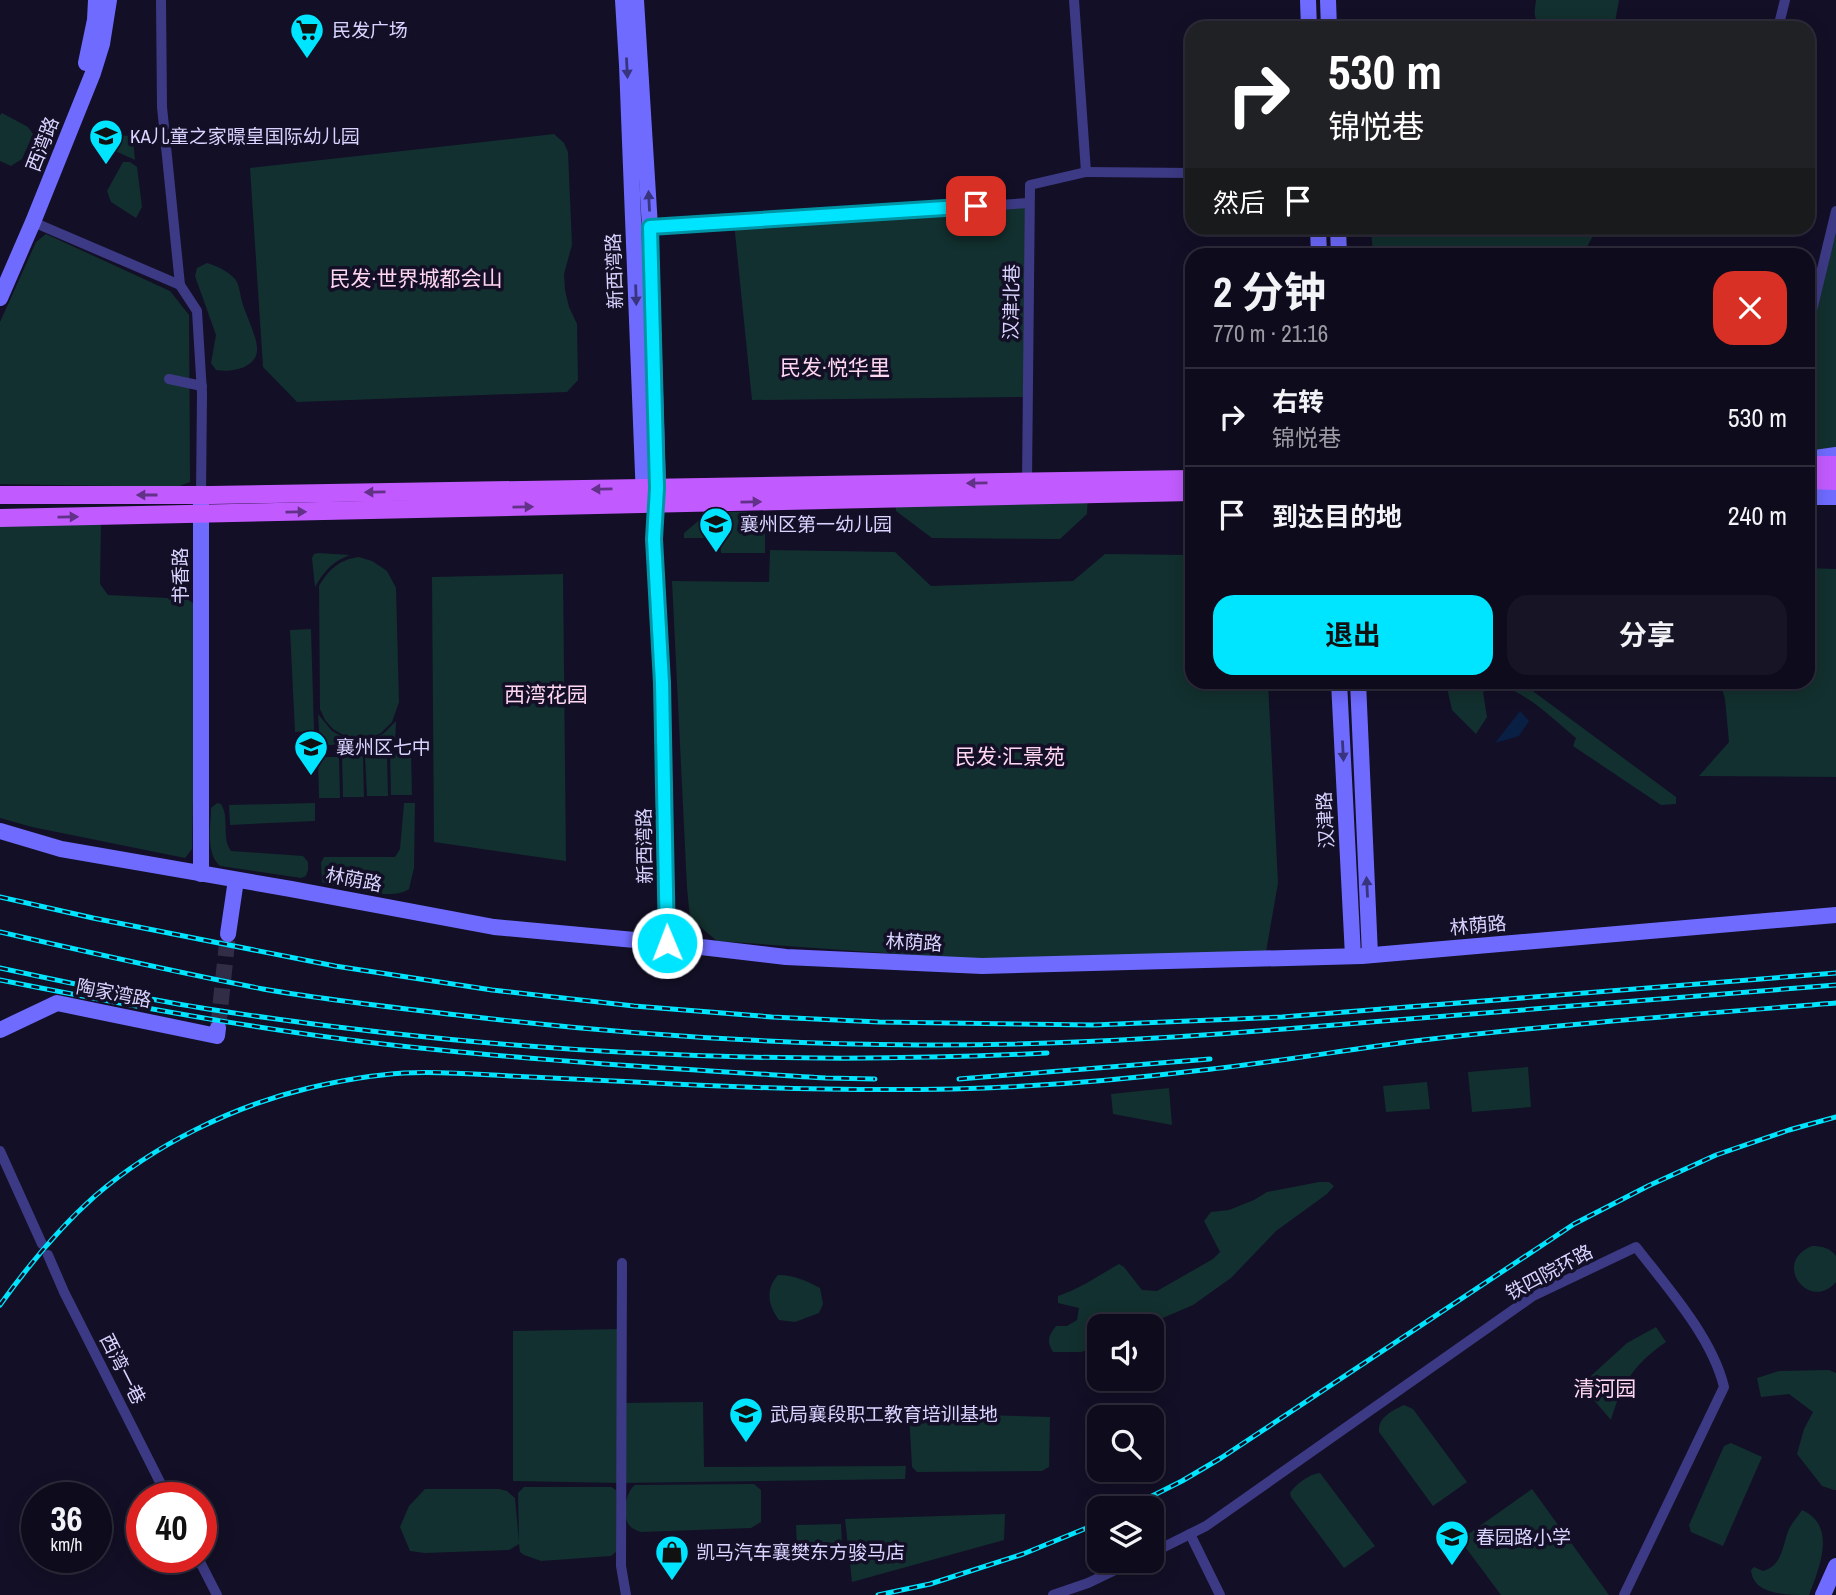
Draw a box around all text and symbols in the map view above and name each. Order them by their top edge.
supermarket icon: 民发广场 [288,11,326,60]
place label: 民发广场 [332,17,408,43]
text: 530 m [1328,38,1442,104]
icon: right [1213,49,1304,140]
one-way arrow [621,57,632,79]
text: 锦悦巷 [1328,105,1424,148]
street label: 西湾路 [20,113,64,175]
school or university icon: KA儿童之家暻皇国际幼儿园 [87,117,125,166]
place label: KA儿童之家暻皇国际幼儿园 [130,123,360,149]
pin [946,176,1006,236]
icon: arrive [1279,182,1317,220]
text: 然后 [1213,185,1265,220]
icon: arrive [957,187,995,225]
one-way arrow [643,190,654,212]
street label: 新西湾路 [600,233,628,309]
district label: 民发·世界城都会山 [330,264,502,293]
street label: 汉津北巷 [997,264,1025,340]
text: 2 分钟 [1213,264,1326,320]
button: close [1713,271,1787,345]
one-way arrow [631,285,642,307]
text: 770 m · 21:16 [1213,318,1328,349]
district label: 民发·悦华里 [780,353,890,382]
text: 右转 [1272,384,1324,419]
icon: right [1213,398,1251,436]
text: 530 m [1728,400,1787,435]
text: 锦悦巷 [1272,422,1341,453]
one-way arrow [965,477,987,488]
one-way arrow [591,483,613,495]
one-way arrow [363,486,385,498]
one-way arrow [136,489,158,501]
one-way arrow [740,496,762,508]
icon: arrive [1213,496,1251,534]
text: 240 m [1728,498,1787,533]
text: 到达目的地 [1272,499,1402,534]
one-way arrow [512,501,534,513]
school or university icon: 襄州区第一幼儿园 [697,505,735,554]
one-way arrow [285,506,307,518]
one-way arrow [57,511,79,523]
place label: 襄州区第一幼儿园 [740,511,892,537]
street label: 书香路 [167,547,193,605]
button: 退出 [1213,595,1493,675]
button: 分享 [1507,595,1787,675]
district label: 西湾花园 [504,680,588,709]
school or university icon: 襄州区七中 [292,728,330,777]
place label: 襄州区七中 [336,734,431,760]
one-way arrow [1337,740,1348,762]
district label: 民发·汇景苑 [955,742,1065,771]
street label: 汉津路 [1311,791,1339,849]
street label: 新西湾路 [630,808,658,884]
street label: 林荫路 [324,861,384,897]
one-way arrow [1362,876,1373,898]
position arrow [630,906,704,980]
street label: 林荫路 [1448,910,1508,940]
street label: 林荫路 [885,928,943,956]
street label: 陶家湾路 [74,973,154,1013]
street label: 铁四院环路 [1501,1238,1597,1306]
map controls [1087,1314,1164,1573]
button: sound [1087,1314,1164,1391]
street label: 西湾一巷 [94,1329,152,1409]
district label: 清河园 [1574,1374,1637,1403]
school or university icon: 武局襄段职工教育培训基地 [727,1395,765,1444]
place label: 武局襄段职工教育培训基地 [770,1401,998,1427]
button: search [1087,1405,1164,1482]
speed limit sign: 40 [126,1482,217,1573]
text: 36 [51,1495,82,1542]
button: layers [1087,1496,1164,1573]
school or university icon: 春园路小学 [1433,1518,1471,1567]
place label: 春园路小学 [1476,1524,1571,1550]
text: km/h [51,1532,83,1557]
shop icon: 凯马汽车襄樊东方骏马店 [653,1533,691,1582]
place label: 凯马汽车襄樊东方骏马店 [696,1539,905,1565]

